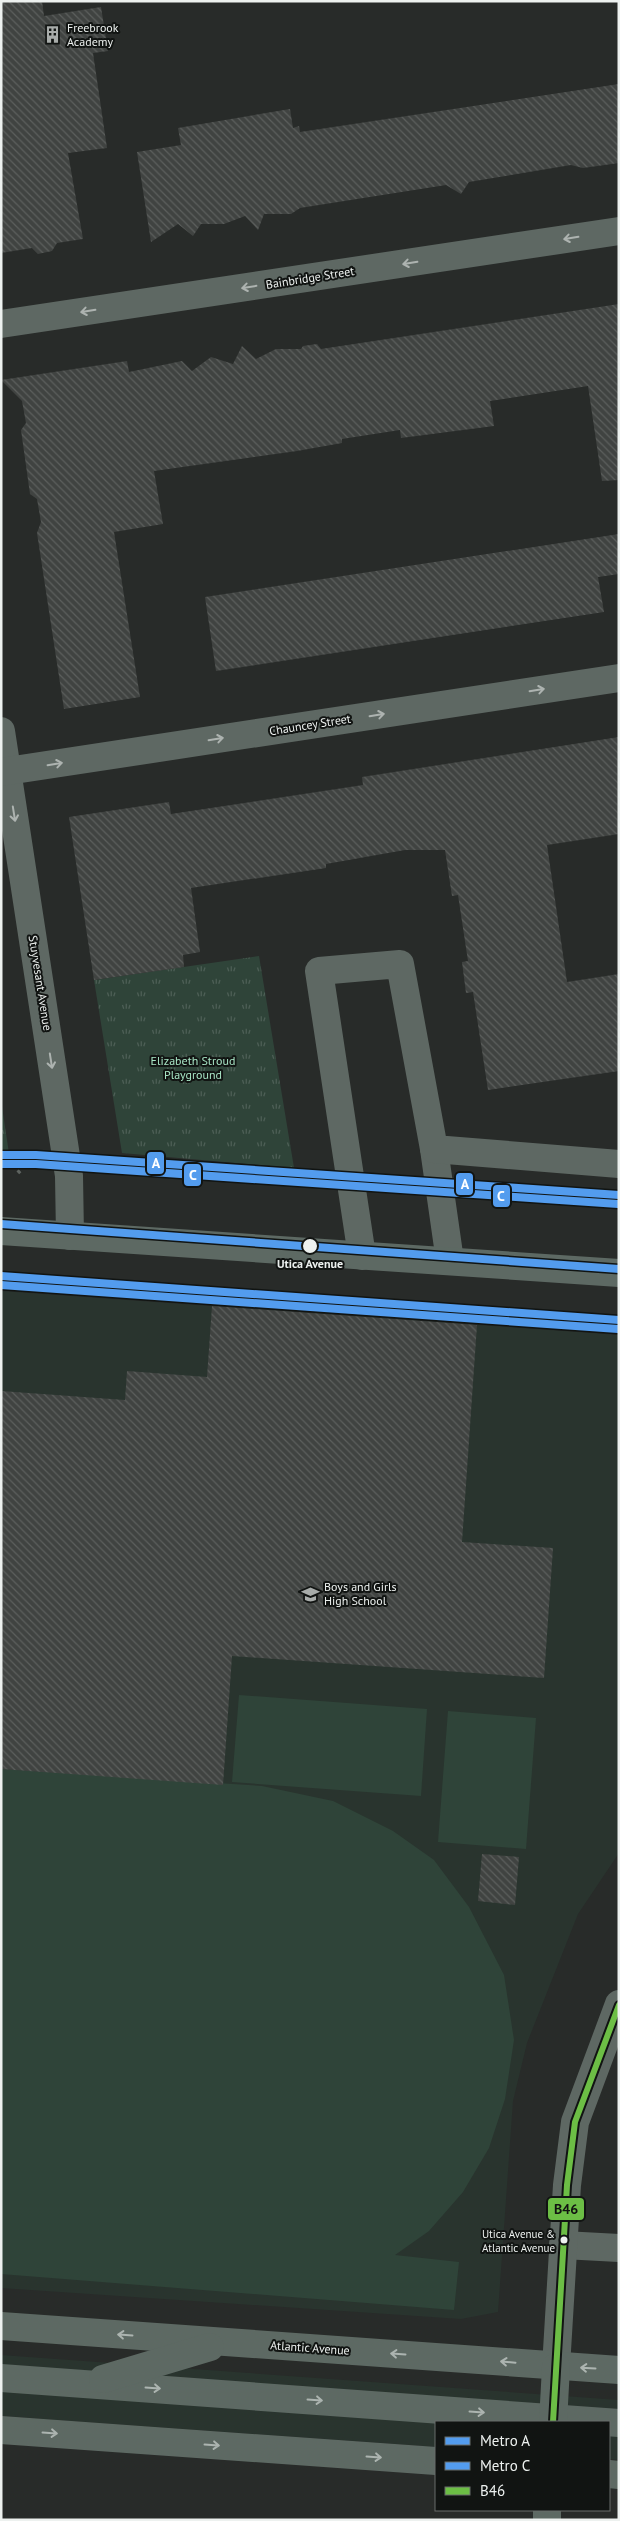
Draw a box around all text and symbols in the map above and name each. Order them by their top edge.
place label: Freebrook Academy [67,20,119,49]
building icon: Freebrook Academy [43,25,63,45]
one-way arrow [563,234,579,244]
one-way arrow [402,258,418,268]
street label: Bainbridge Street [265,263,355,292]
one-way arrow [242,282,258,292]
one-way arrow [81,306,97,316]
one-way arrow [529,685,545,695]
one-way arrow [368,709,384,719]
street label: Chauncey Street [268,711,352,738]
one-way arrow [208,734,224,744]
one-way arrow [47,758,63,768]
one-way arrow [9,805,19,821]
street label: Stuyvesant Avenue [26,934,55,1032]
one-way arrow [47,1052,57,1068]
park label: Elizabeth Stroud Playground [151,1053,235,1082]
line badge: A [146,1151,165,1175]
text: A [152,1154,161,1172]
line badge: C [183,1163,202,1187]
text: C [189,1166,197,1184]
line badge: A [455,1172,474,1196]
text: A [461,1175,470,1193]
line badge: C [492,1184,511,1208]
text: C [497,1187,505,1205]
marker: Utica Avenue [301,1237,319,1255]
place label: Utica Avenue [277,1256,343,1271]
place label: Boys and Girls High School [324,1579,397,1608]
school or university icon: Boys and Girls High School [300,1584,320,1604]
line badge: B46 [547,2197,585,2221]
text: B46 [554,2200,578,2218]
place label: Utica Avenue & Atlantic Avenue [482,2227,555,2255]
marker: Utica Avenue & Atlantic Avenue [559,2235,569,2245]
one-way arrow [118,2330,134,2340]
street label: Atlantic Avenue [270,2337,350,2358]
one-way arrow [390,2350,406,2359]
one-way arrow [500,2358,516,2367]
one-way arrow [580,2364,596,2373]
one-way arrow [145,2384,161,2393]
one-way arrow [307,2396,323,2405]
one-way arrow [469,2408,485,2417]
legend [435,2421,610,2511]
one-way arrow [42,2429,58,2438]
text: Metro A [480,2431,530,2450]
one-way arrow [204,2440,220,2450]
one-way arrow [366,2452,382,2461]
text: Metro C [480,2456,530,2475]
text: B46 [480,2481,505,2500]

